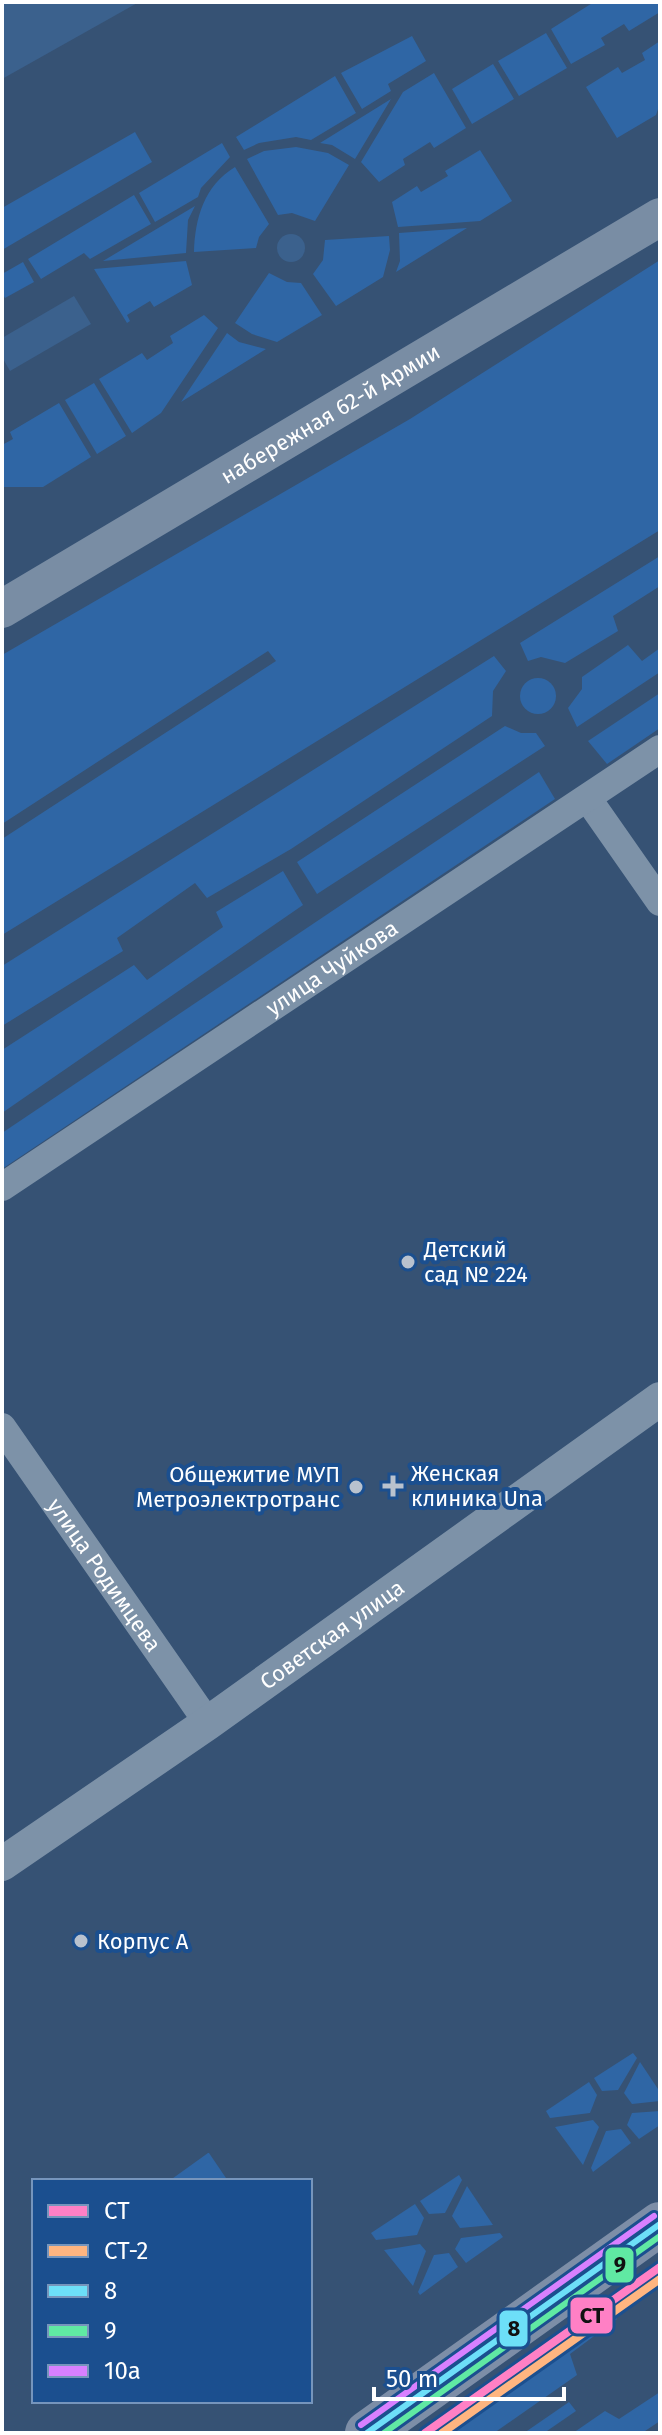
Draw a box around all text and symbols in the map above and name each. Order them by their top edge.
street label: набережная 62-й Армии [216,338,445,490]
street label: улица Чуйкова [261,914,403,1022]
place label: Детский сад № 224 [423,1236,528,1288]
marker: Детский сад № 224 [399,1253,417,1271]
place label: Женская клиника Una [411,1460,543,1512]
place label: Общежитие МУП Метроэлектротранс [136,1461,340,1513]
marker: Женская клиника Una [382,1475,404,1497]
marker: Общежитие МУП Метроэлектротранс [347,1478,365,1496]
street label: улица Родимцева [42,1493,167,1657]
street label: Советская улица [255,1574,409,1695]
place label: Корпус А [97,1928,189,1955]
marker: Корпус А [72,1932,90,1950]
legend [32,2179,312,2403]
text: СТ [104,2197,130,2225]
text: СТ-2 [104,2237,149,2265]
line badge: 9 [604,2246,635,2284]
text: 9 [614,2251,626,2278]
text: 8 [104,2277,117,2305]
line badge: СТ [569,2296,614,2335]
text: СТ [580,2302,604,2329]
line badge: 8 [498,2309,529,2348]
text: 8 [508,2315,521,2342]
text: 9 [104,2317,117,2345]
scale bar [374,2351,564,2401]
text: 10а [104,2357,141,2385]
text: 50 m [386,2365,438,2393]

